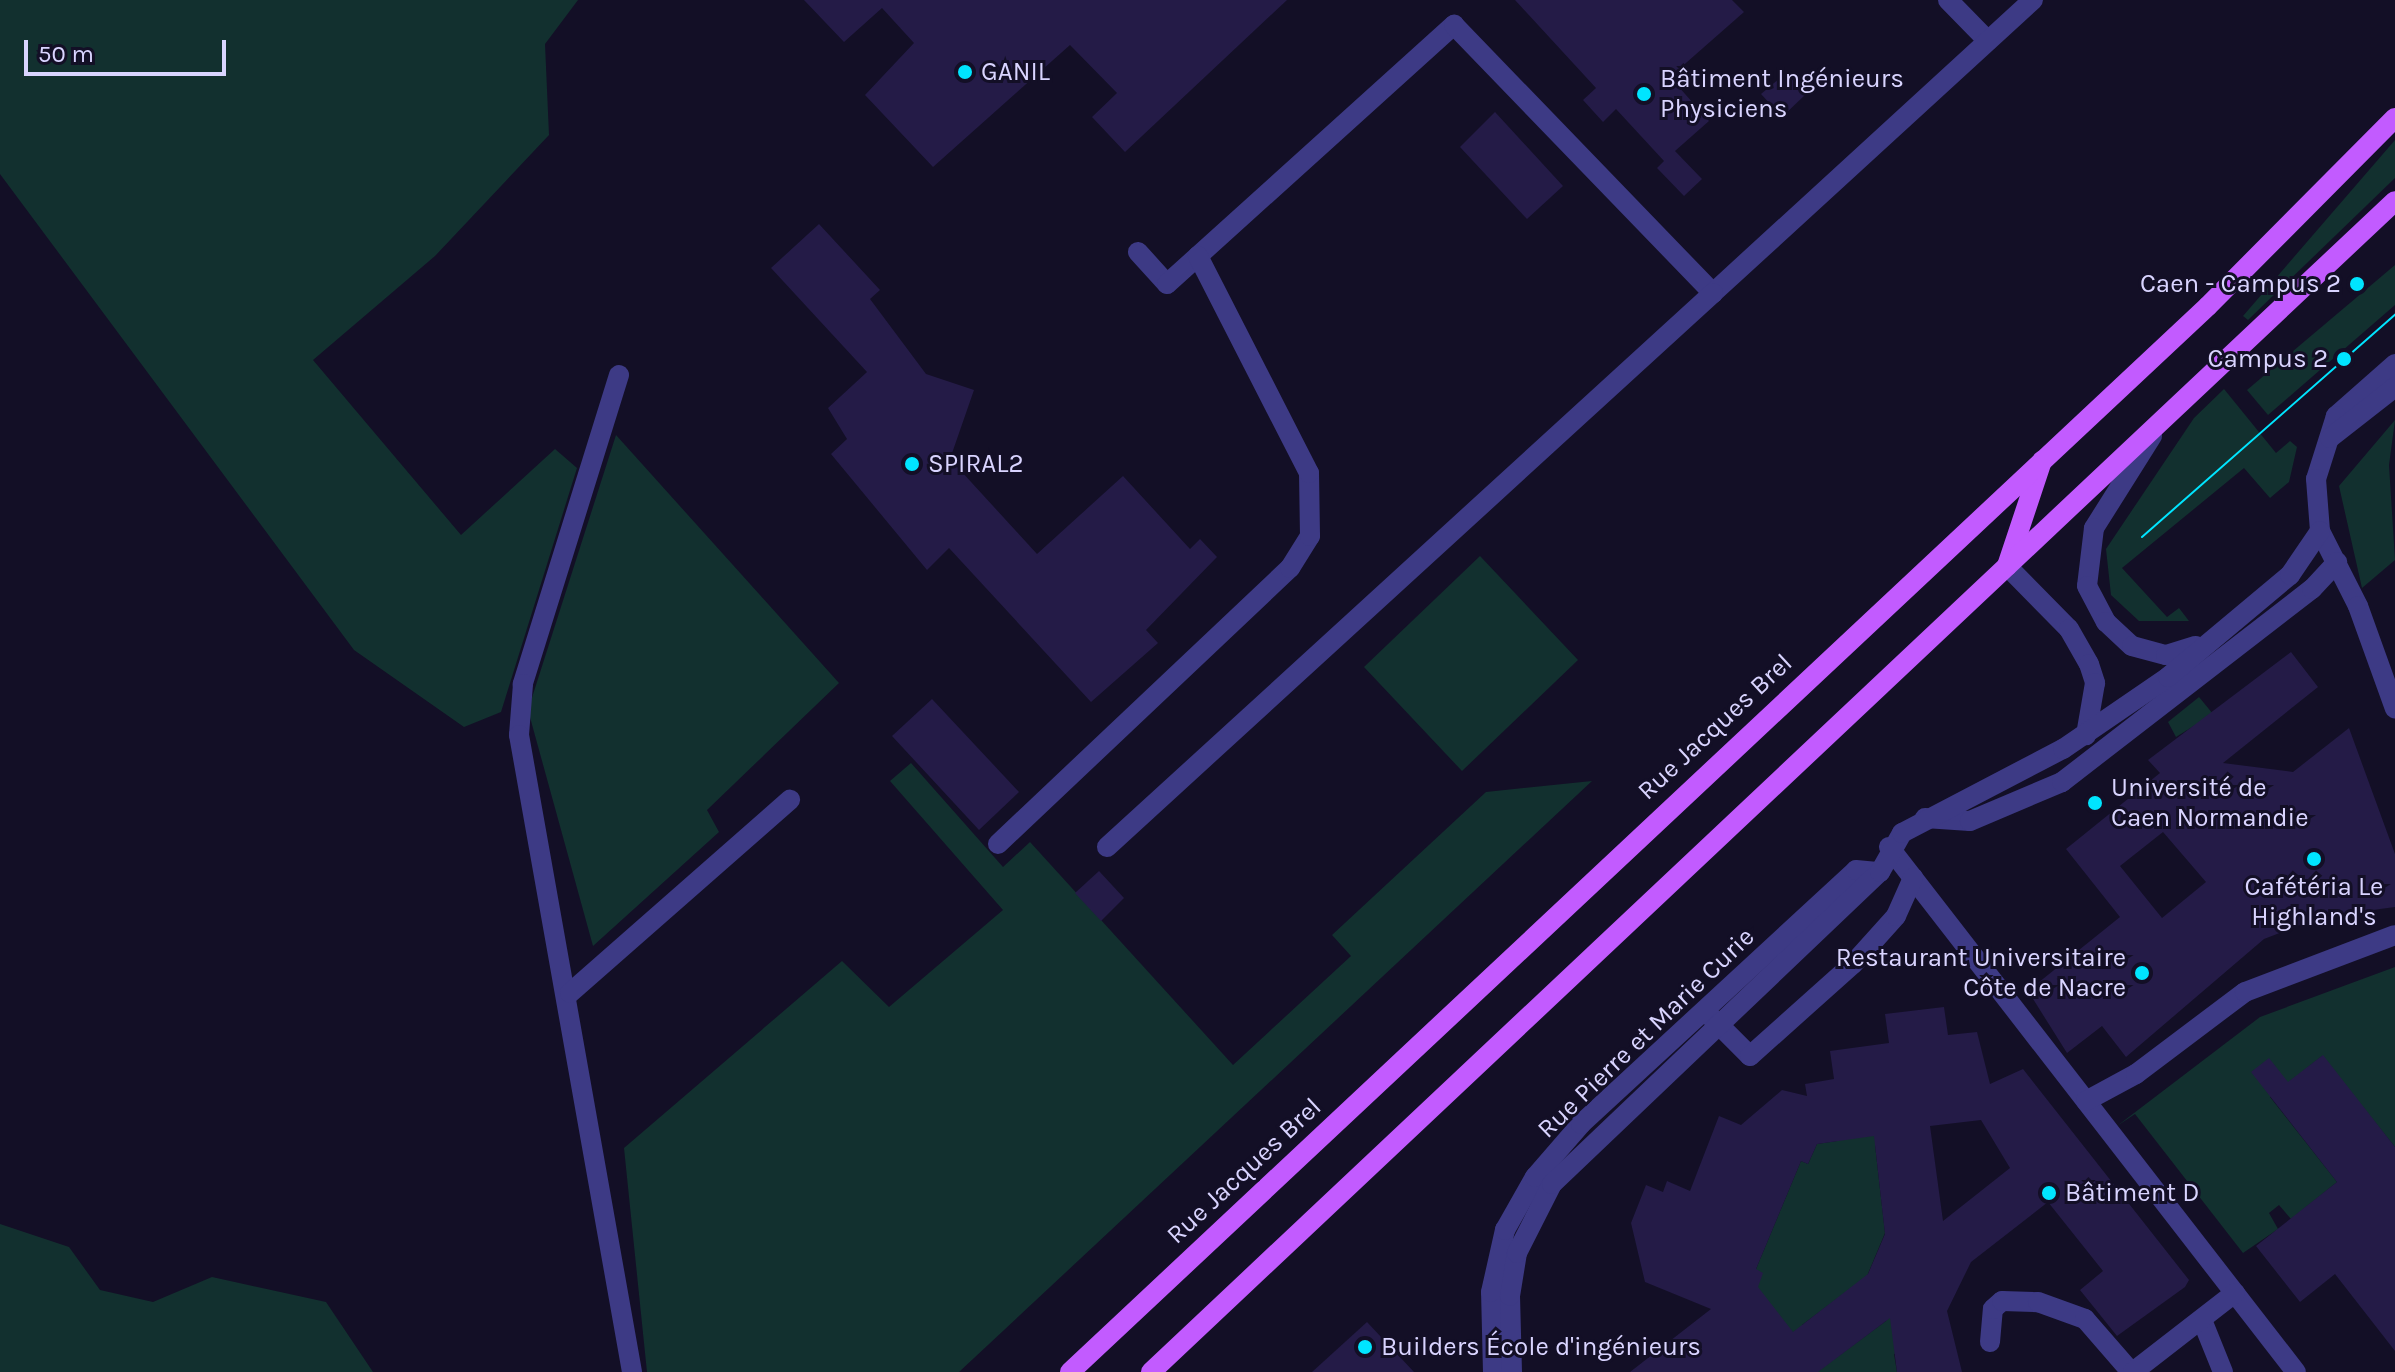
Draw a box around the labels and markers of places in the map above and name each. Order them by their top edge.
place label: GANIL [981,56,1050,88]
marker: GANIL [956,63,974,81]
place label: Bâtiment Ingénieurs Physiciens [1660,63,1904,124]
marker: Bâtiment Ingénieurs Physiciens [1635,85,1653,103]
place label: Caen - Campus 2 [2140,268,2341,300]
marker: Caen - Campus 2 [2348,275,2366,293]
place label: Campus 2 [2208,343,2328,375]
marker: Campus 2 [2335,350,2353,368]
place label: SPIRAL2 [928,448,1023,480]
marker: SPIRAL2 [903,455,921,473]
place label: Université de Caen Normandie [2111,772,2309,834]
marker: Université de Caen Normandie [2086,794,2104,812]
marker: Cafétéria Le Highland's [2305,850,2323,868]
place label: Cafétéria Le Highland's [2245,871,2383,932]
place label: Restaurant Universitaire Côte de Nacre [1836,942,2126,1004]
marker: Restaurant Universitaire Côte de Nacre [2133,964,2151,982]
place label: Bâtiment D [2065,1177,2199,1209]
marker: Bâtiment D [2040,1184,2058,1202]
place label: Builders École d'ingénieurs [1381,1331,1701,1363]
marker: Builders École d'ingénieurs [1356,1338,1374,1356]

